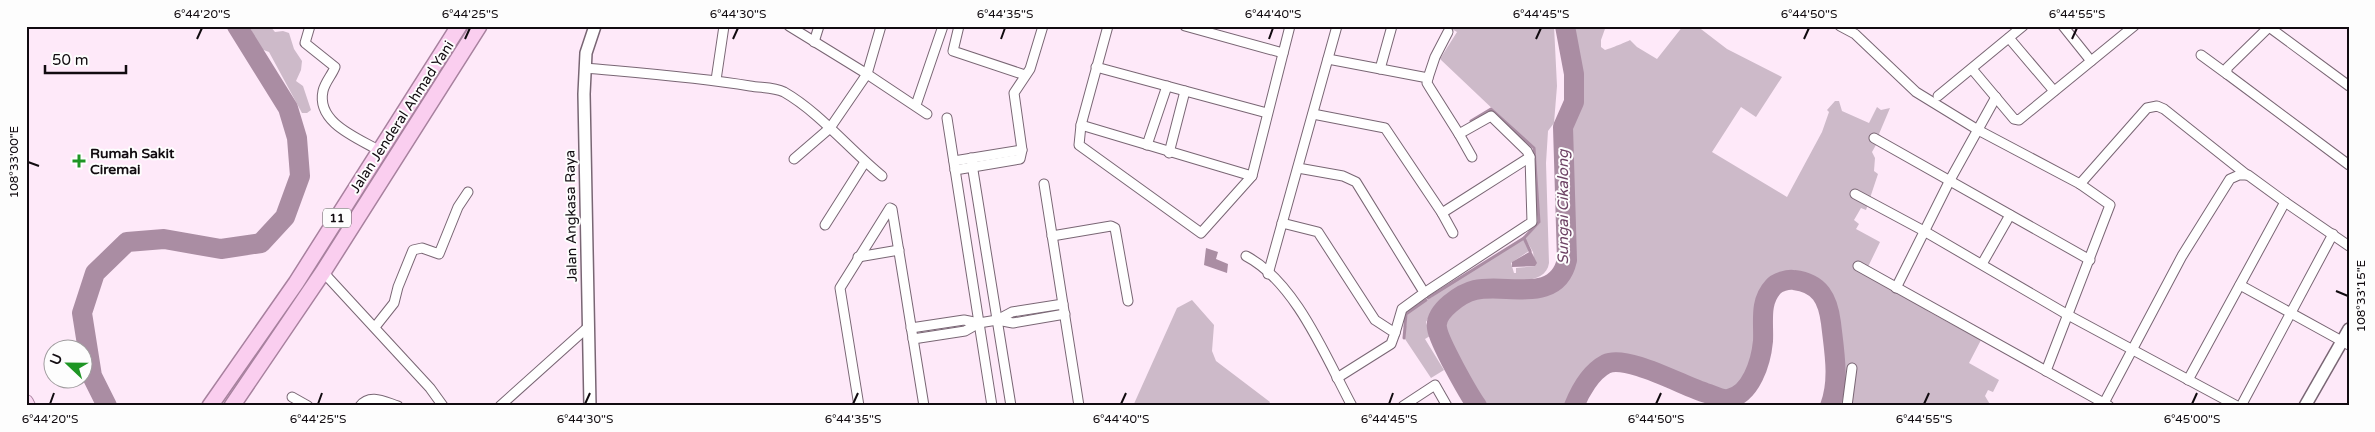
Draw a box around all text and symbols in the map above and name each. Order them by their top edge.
text: 6°44'20"S [174,7,230,21]
text: 6°44'25"S [442,7,498,21]
text: 6°44'30"S [710,7,766,21]
text: 6°44'35"S [977,7,1033,21]
text: 6°44'40"S [1245,7,1301,21]
text: 6°44'45"S [1513,7,1569,21]
text: 6°44'50"S [1781,7,1837,21]
text: 6°44'55"S [2049,7,2105,21]
street label: Jalan Jenderal Ahmad Yani [346,38,458,196]
scale bar [45,42,126,74]
text: 50 m [52,51,89,69]
text: 108°33'00"E [7,125,21,198]
place label: Rumah Sakit Ciremai [90,145,175,178]
water label: Sungai Cikalong [1554,148,1572,264]
street label: Jalan Angkasa Raya [561,150,581,282]
marker: Rumah Sakit Ciremai [72,154,86,168]
road number: 11 [323,208,351,228]
text: 108°33'15"E [2354,259,2368,332]
north arrow [42,340,92,390]
text: U [47,351,66,367]
text: 6°44'20"S [22,412,78,426]
text: 6°44'25"S [290,412,346,426]
text: 6°44'30"S [557,412,613,426]
text: 6°44'35"S [825,412,881,426]
text: 6°44'40"S [1093,412,1149,426]
text: 6°44'45"S [1361,412,1417,426]
text: 6°44'50"S [1628,412,1684,426]
text: 6°44'55"S [1896,412,1952,426]
text: 6°45'00"S [2164,412,2220,426]

